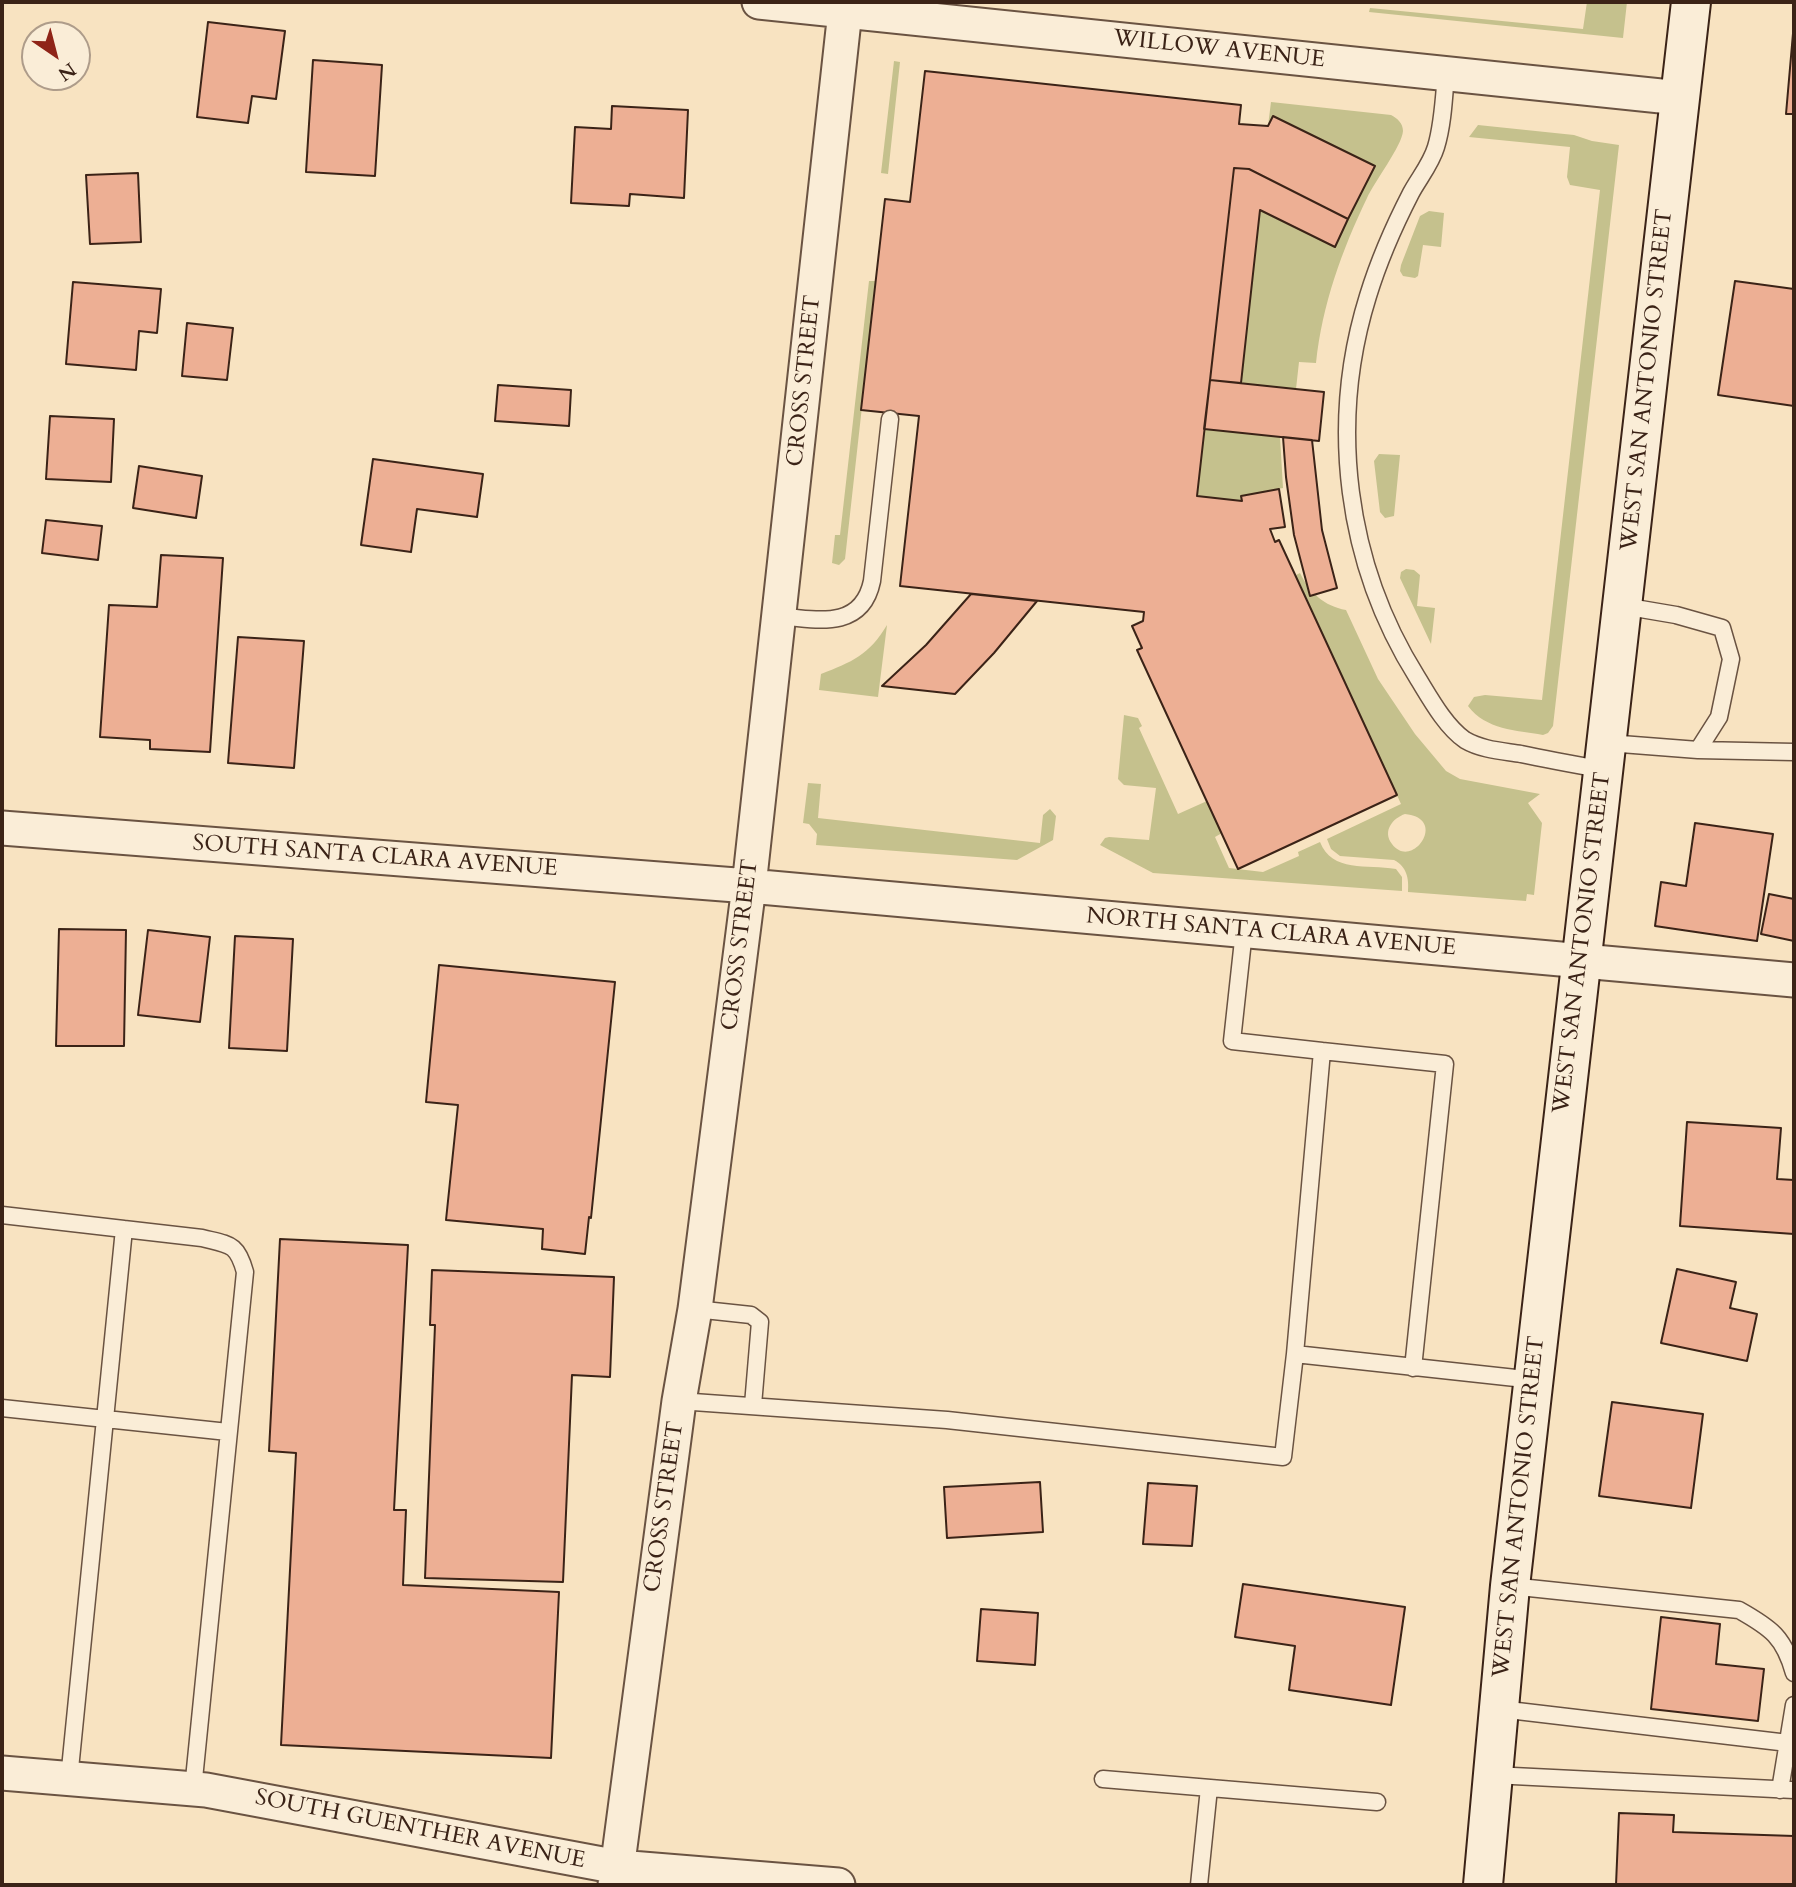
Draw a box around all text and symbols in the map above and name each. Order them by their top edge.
north arrow [21,21,91,91]
street label: WILLOW AVENUE [1112,25,1326,75]
text: N [53,56,81,87]
street label: WEST SAN ANTONIO STREET [1616,208,1680,552]
street label: CROSS STREET [782,294,828,468]
street label: WEST SAN ANTONIO STREET [1548,771,1618,1115]
street label: SOUTH SANTA CLARA AVENUE [192,830,558,884]
street label: CROSS STREET [717,858,765,1032]
street label: NORTH SANTA CLARA AVENUE [1085,903,1457,963]
street label: WEST SAN ANTONIO STREET [1488,1335,1552,1679]
street label: CROSS STREET [639,1420,691,1594]
street label: SOUTH GUENTHER AVENUE [253,1784,587,1876]

